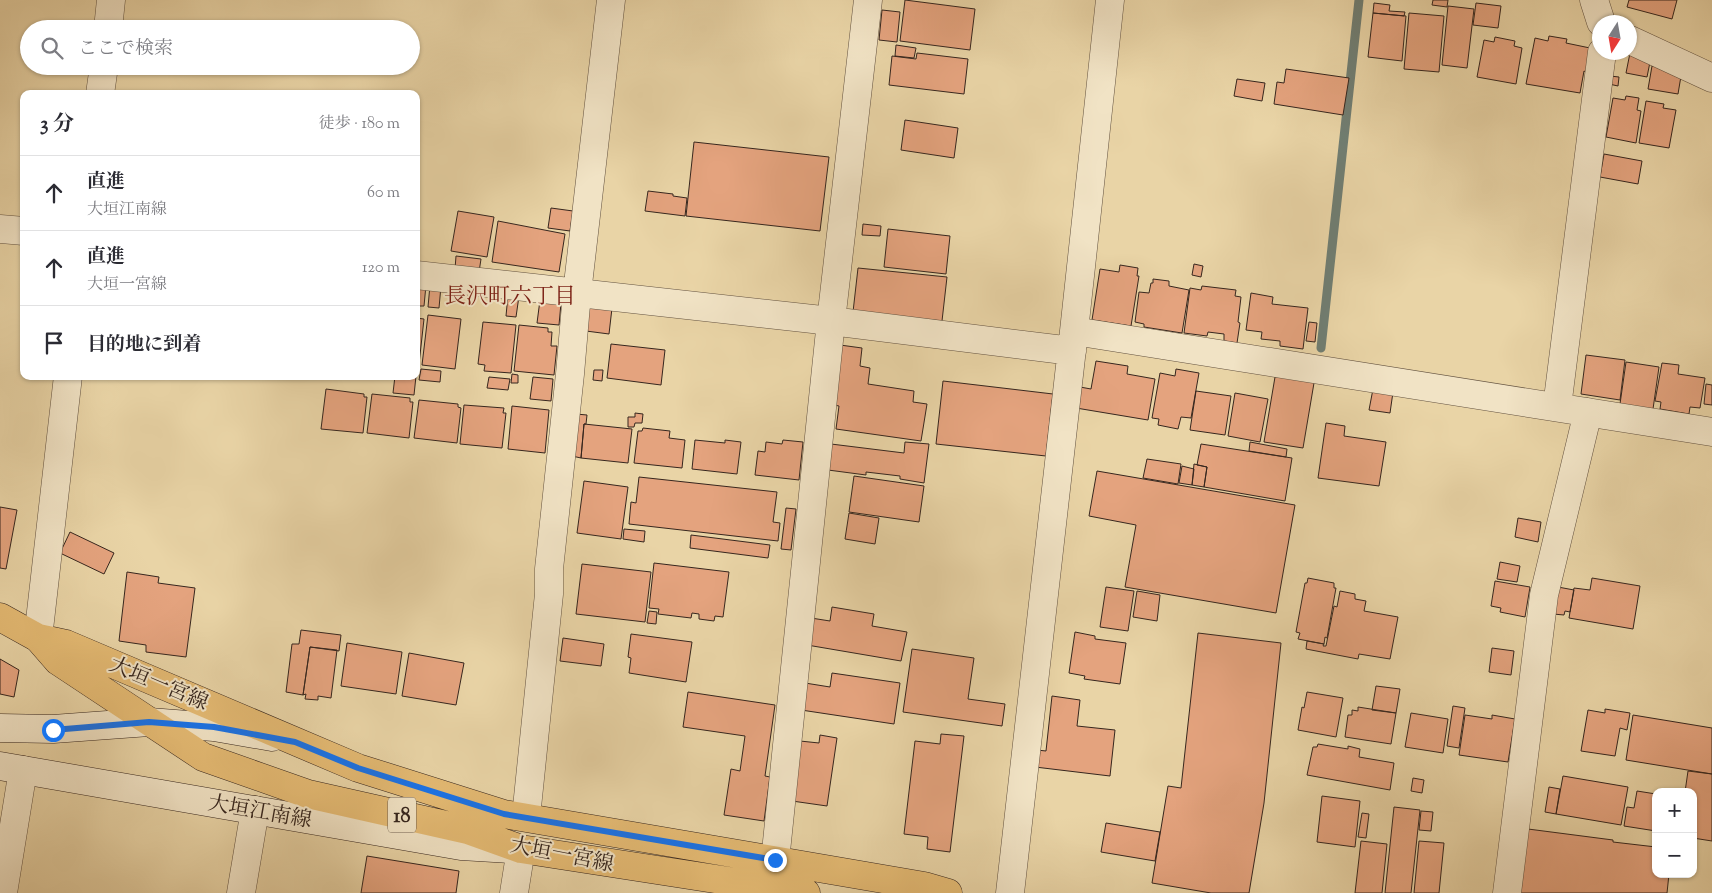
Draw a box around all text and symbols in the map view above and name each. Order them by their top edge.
north arrow [1592,15,1637,60]
search box [20,20,420,75]
icon: search [38,34,66,62]
text: ここで検索 [78,36,173,63]
text: 3 分 [40,110,74,140]
text: 徒歩 · 180 m [319,113,400,136]
text: 直進 [87,169,125,196]
icon: ahead [40,179,68,207]
text: 60 m [367,182,400,205]
text: 大垣江南線 [87,199,167,222]
text: 直進 [87,244,125,271]
icon: ahead [40,254,68,282]
text: 120 m [362,257,400,280]
text: 大垣一宮線 [87,274,167,297]
district label: 長沢町六丁目 [444,282,576,314]
icon: arrive [40,329,68,357]
text: 目的地に到着 [87,332,201,359]
street label: 大垣一宮線 [104,651,212,719]
route start [42,719,65,742]
map controls [1652,788,1697,878]
button: + [1652,788,1697,833]
street label: 大垣江南線 [205,789,314,837]
road number: 18 [388,798,416,832]
street label: 大垣一宮線 [507,831,616,881]
button: − [1652,833,1697,878]
route end [764,849,787,872]

